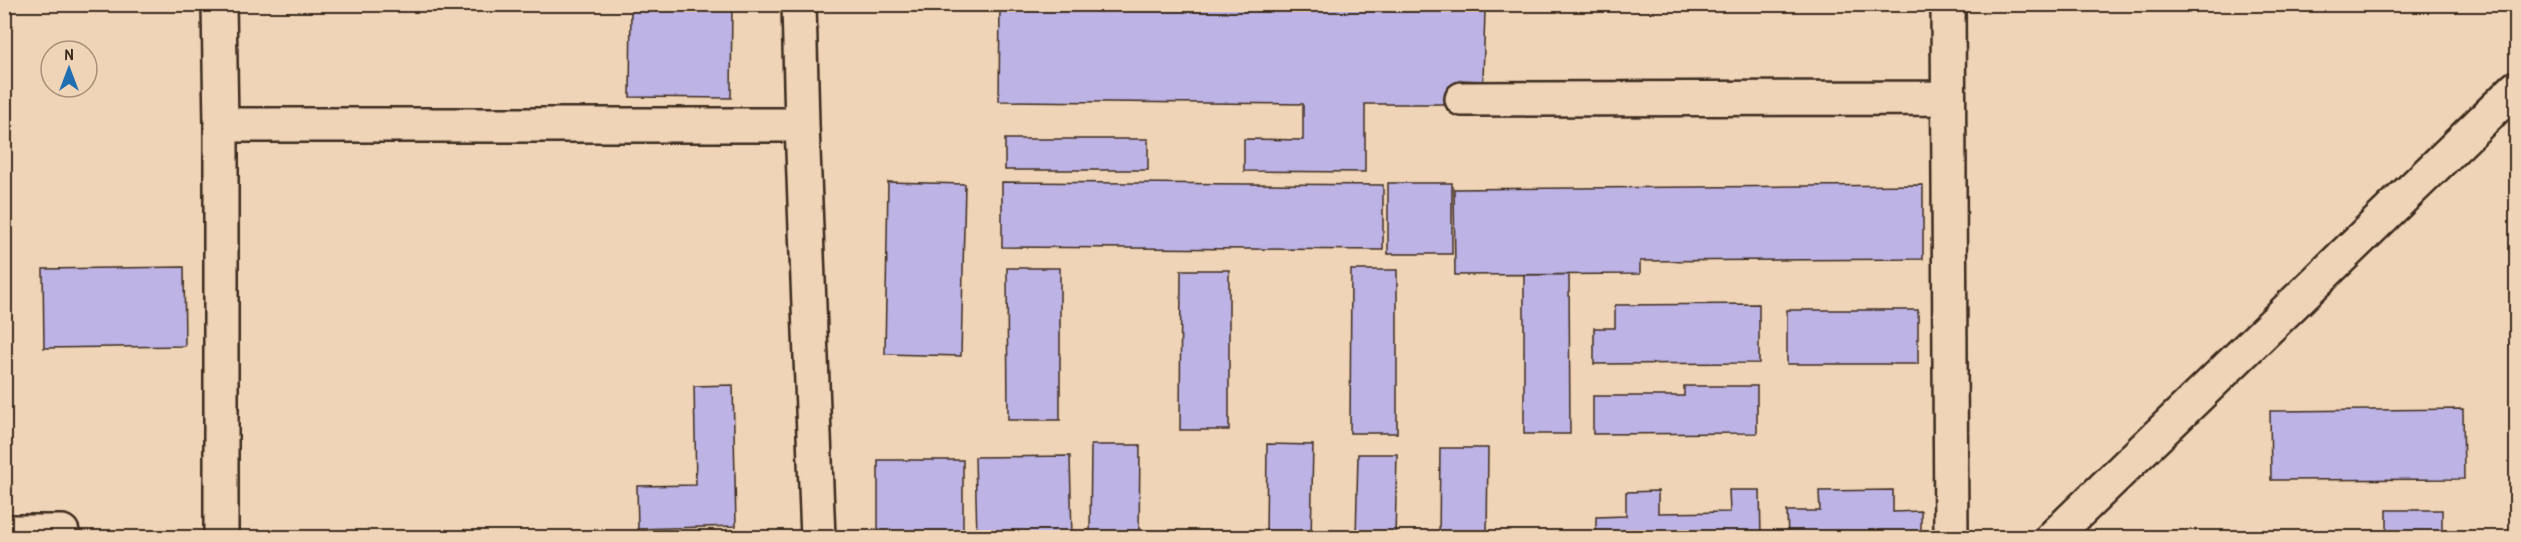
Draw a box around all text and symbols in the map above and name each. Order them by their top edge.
north arrow [39,39,99,99]
text: N [65,43,74,65]

